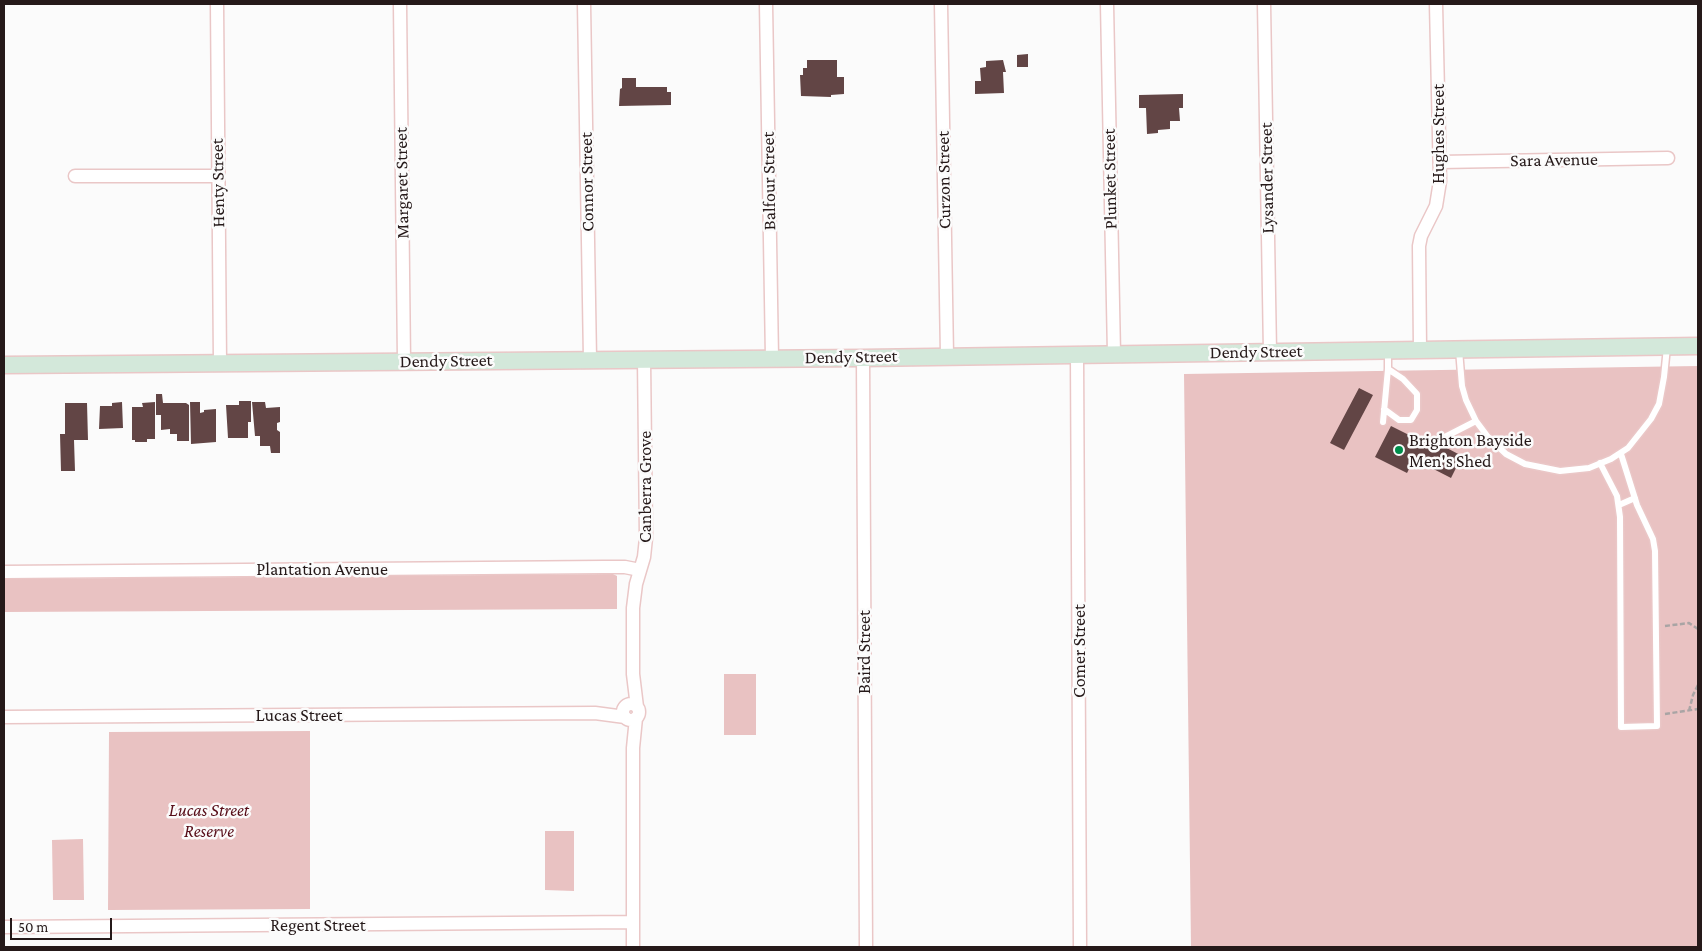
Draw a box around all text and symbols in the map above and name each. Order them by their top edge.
street label: Hughes Street [1427,84,1449,184]
street label: Lysander Street [1255,122,1279,234]
street label: Margaret Street [390,127,414,239]
street label: Plunket Street [1098,128,1122,230]
street label: Curzon Street [932,131,956,229]
street label: Connor Street [575,132,599,232]
street label: Balfour Street [757,132,781,230]
street label: Henty Street [206,138,230,228]
street label: Sara Avenue [1510,148,1598,172]
street label: Dendy Street [1209,340,1303,364]
street label: Dendy Street [804,345,898,369]
street label: Dendy Street [399,349,493,373]
place label: Brighton Bayside Men's Shed [1409,429,1532,472]
street label: Canberra Grove [634,431,656,543]
marker: Brighton Bayside Men's Shed [1393,444,1405,456]
street label: Plantation Avenue [256,558,388,580]
street label: Comer Street [1068,604,1090,698]
street label: Baird Street [853,610,875,694]
street label: Lucas Street [256,704,342,726]
park label: Lucas Street Reserve [169,799,249,842]
scale bar [12,908,115,940]
street label: Regent Street [270,914,366,936]
text: 50 m [18,919,48,935]

